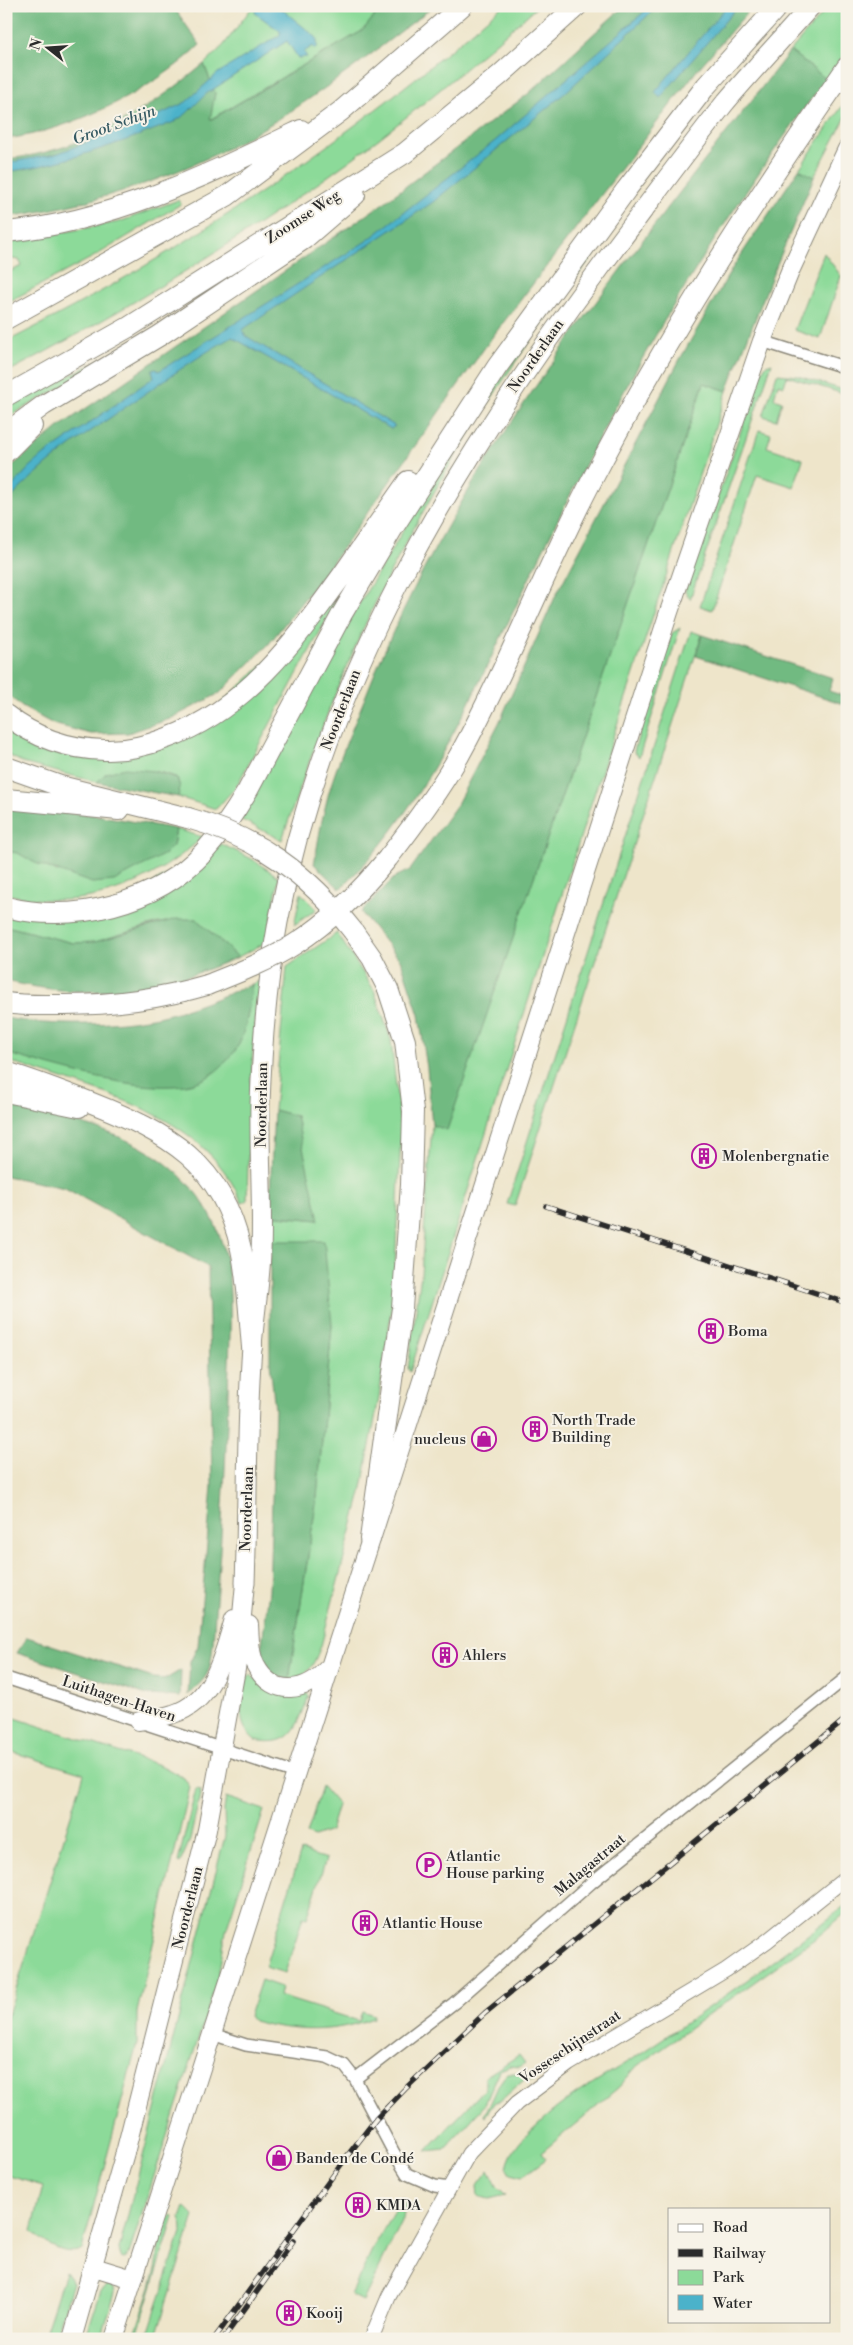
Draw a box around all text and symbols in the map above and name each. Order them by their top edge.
north arrow [22,22,72,72]
text: N [26,37,47,52]
water label: Groot Schijn [69,100,159,149]
street label: Zoomse Weg [262,186,344,248]
street label: Noorderlaan [504,316,568,396]
street label: Noorderlaan [317,667,365,753]
street label: Noorderlaan [252,1062,272,1148]
building icon: Molenbergnatie [691,1143,717,1169]
place label: Molenbergnatie [722,1147,829,1166]
building icon: Boma [698,1318,724,1344]
place label: Boma [727,1322,768,1341]
place label: North Trade Building [551,1411,636,1447]
building icon: North Trade Building [522,1416,548,1442]
shop icon: nucleus [471,1426,497,1452]
place label: nucleus [414,1430,466,1449]
street label: Noorderlaan [236,1466,258,1552]
building icon: Ahlers [432,1642,458,1668]
place label: Ahlers [461,1646,506,1665]
street label: Luithagen-Haven [60,1672,178,1726]
street label: Malagastraat [551,1829,630,1900]
place label: Atlantic House parking [445,1847,545,1883]
parking icon: Atlantic House parking [416,1852,442,1878]
street label: Noorderlaan [168,1864,208,1952]
building icon: Atlantic House [352,1910,378,1936]
place label: Atlantic House [381,1914,483,1933]
street label: Vosseschijnstraat [515,2005,625,2089]
shop icon: Banden de Condé [266,2145,292,2171]
place label: Banden de Condé [295,2149,414,2168]
building icon: KMDA [345,2192,371,2218]
place label: KMDA [376,2196,422,2215]
legend [668,2208,830,2322]
text: Road [713,2218,748,2237]
text: Railway [713,2244,767,2263]
text: Park [713,2268,745,2287]
text: Water [712,2294,753,2313]
building icon: Kooij [276,2300,302,2326]
place label: Kooij [306,2304,343,2323]

